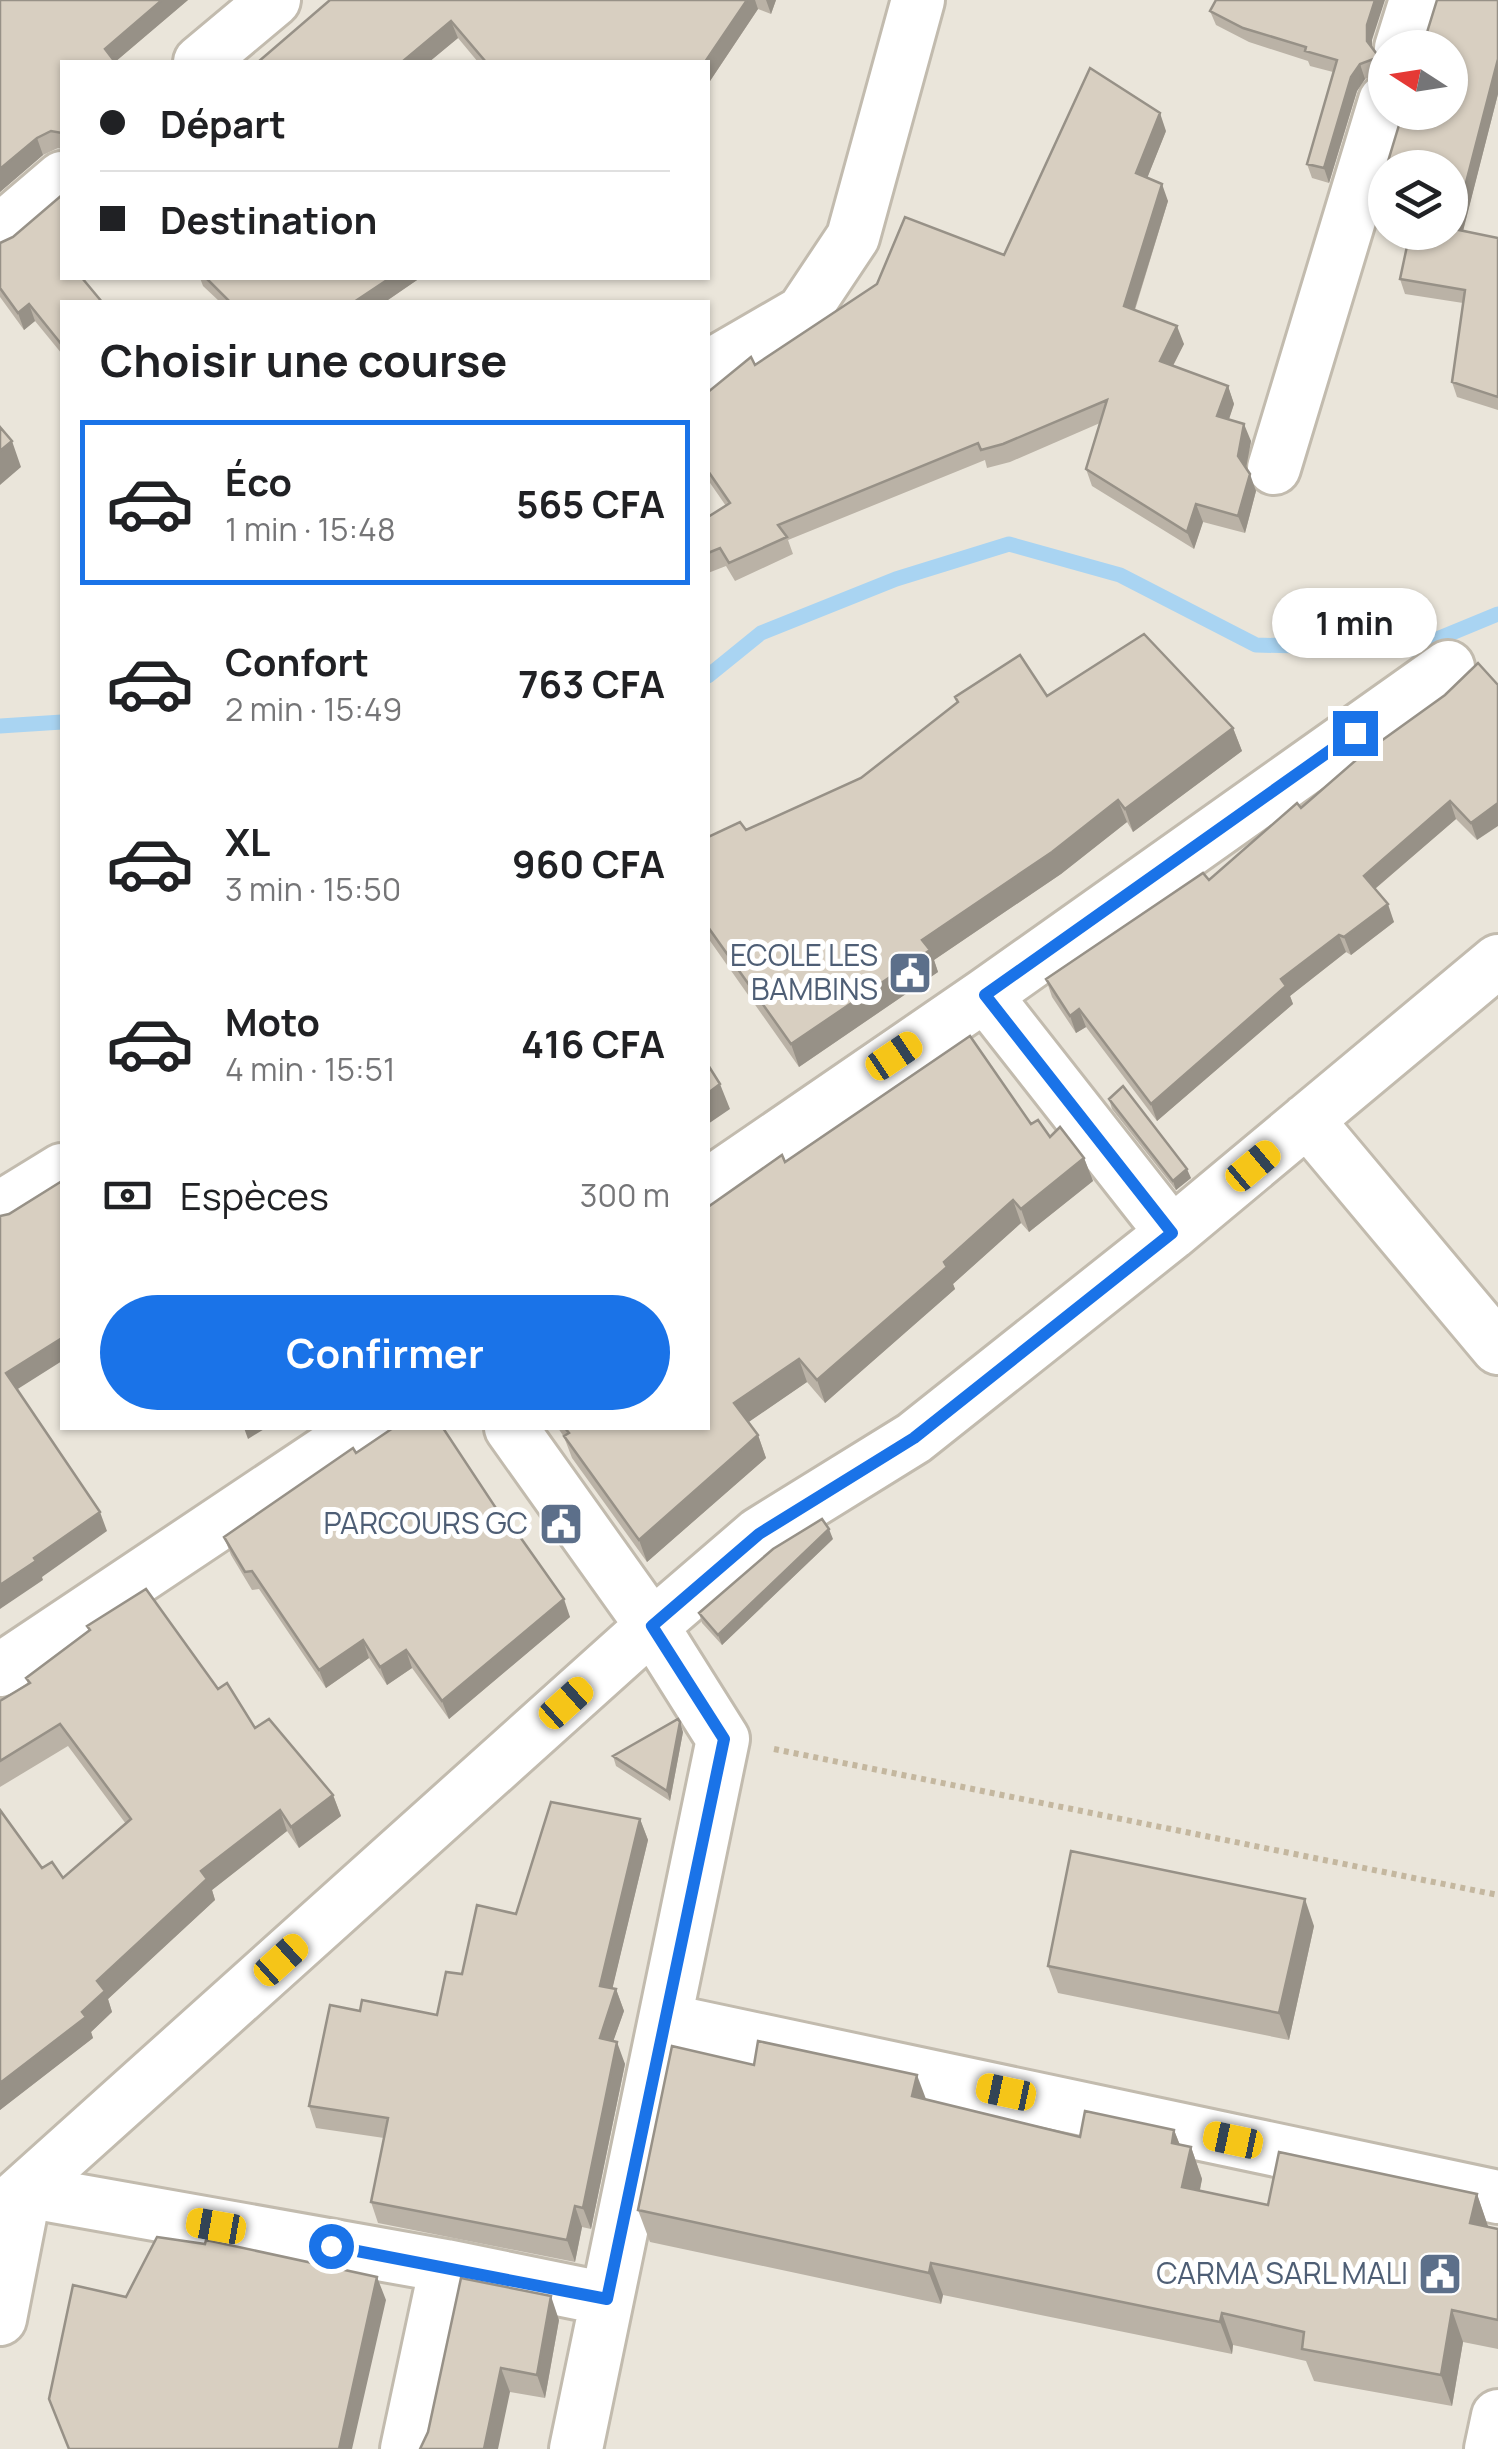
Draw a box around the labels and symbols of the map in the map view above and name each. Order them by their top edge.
north arrow [1368,30,1468,130]
callout: 1 min [1272,588,1438,658]
route end [1333,711,1378,756]
place label: ECOLE LES BAMBINS [730,934,878,1009]
public building icon: ECOLE LES BAMBINS [887,950,933,996]
car [861,1027,927,1085]
car [1220,1135,1286,1197]
public building icon: PARCOURS GC [538,1501,584,1547]
place label: PARCOURS GC [324,1502,528,1543]
car [534,1672,598,1734]
car [249,1929,313,1991]
car [974,2071,1038,2113]
car [1201,2119,1265,2161]
car [184,2206,248,2246]
route start [309,2224,354,2269]
public building icon: CARMA SARL MALI [1417,2251,1463,2297]
place label: CARMA SARL MALI [1156,2252,1408,2293]

